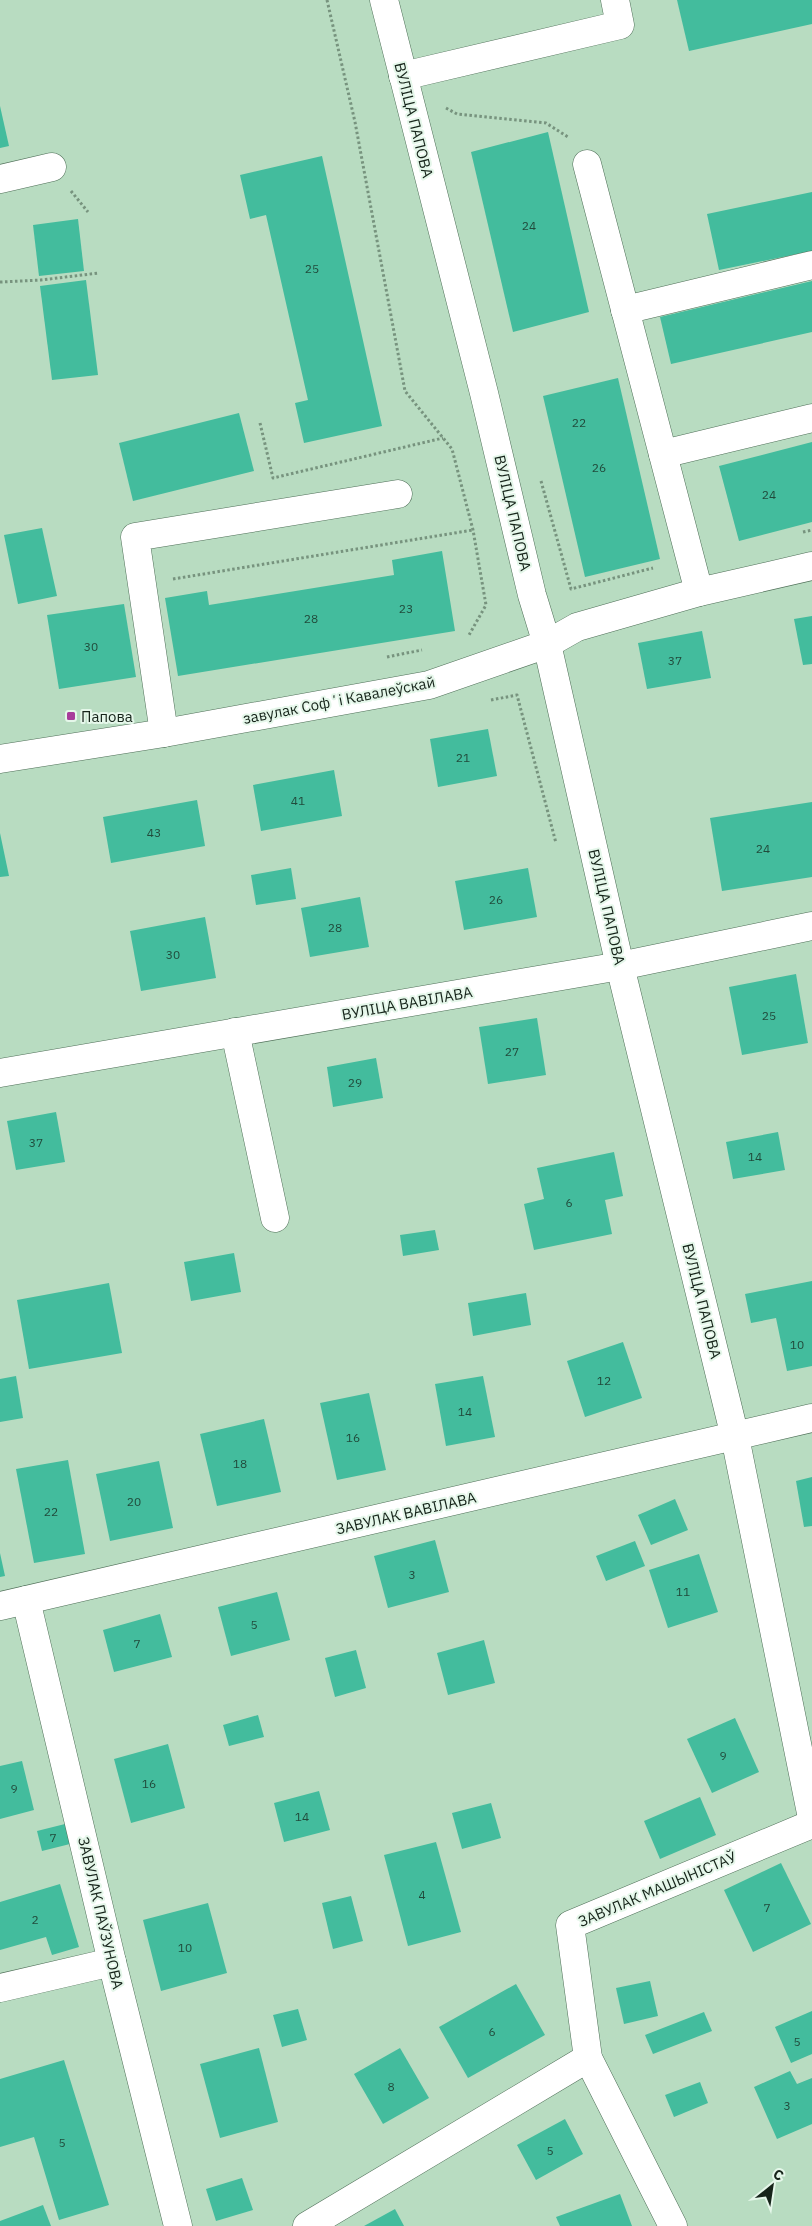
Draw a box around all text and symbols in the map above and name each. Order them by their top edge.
street label: ВУЛІЦА ПАПОВА [390,60,438,180]
house number: 24 [522,218,536,233]
house number: 25 [305,261,319,276]
house number: 22 [572,415,586,430]
street label: ВУЛІЦА ПАПОВА [490,453,536,573]
house number: 26 [592,460,606,475]
house number: 24 [762,487,776,502]
house number: 23 [399,601,413,616]
house number: 28 [304,611,318,626]
house number: 30 [84,639,98,654]
house number: 37 [668,653,682,668]
street label: завулак Софʼі Кавалеўскай [241,672,437,728]
place label: Папова [81,707,133,726]
marker: Папова [65,710,77,722]
house number: 21 [456,750,470,765]
house number: 41 [291,793,305,808]
house number: 43 [147,825,161,840]
house number: 24 [756,841,770,856]
street label: ВУЛІЦА ПАПОВА [584,847,630,967]
house number: 26 [489,892,503,907]
house number: 28 [328,920,342,935]
house number: 30 [166,947,180,962]
street label: ВУЛІЦА ВАВІЛАВА [340,982,474,1024]
house number: 25 [762,1008,776,1023]
house number: 27 [505,1044,519,1059]
house number: 29 [348,1075,362,1090]
house number: 37 [29,1135,43,1150]
house number: 14 [748,1149,762,1164]
house number: 6 [565,1195,573,1210]
street label: ВУЛІЦА ПАПОВА [678,1241,726,1361]
house number: 10 [790,1337,804,1352]
house number: 12 [597,1373,611,1388]
house number: 14 [458,1404,472,1419]
house number: 16 [346,1430,360,1445]
house number: 18 [233,1456,247,1471]
street label: ЗАВУЛАК ВАВІЛАВА [334,1487,479,1538]
house number: 20 [127,1494,141,1509]
house number: 22 [44,1504,58,1519]
house number: 3 [408,1567,416,1582]
house number: 11 [676,1584,690,1599]
house number: 5 [250,1617,258,1632]
house number: 7 [133,1636,141,1651]
house number: 9 [719,1748,727,1763]
house number: 16 [142,1776,156,1791]
house number: 9 [10,1781,18,1796]
house number: 14 [295,1809,309,1824]
house number: 7 [49,1830,57,1845]
street label: ЗАВУЛАК ПАЎЗУНОВА [74,1835,128,1991]
street label: ЗАВУЛАК МАШЫНІСТАЎ [575,1847,739,1931]
house number: 4 [418,1887,426,1902]
house number: 7 [763,1900,771,1915]
house number: 2 [31,1912,39,1927]
house number: 10 [178,1940,192,1955]
house number: 6 [488,2024,496,2039]
house number: 5 [793,2034,801,2049]
house number: 8 [387,2079,395,2094]
house number: 3 [783,2098,791,2113]
house number: 5 [58,2135,66,2150]
house number: 5 [546,2143,554,2158]
north arrow [747,2161,797,2211]
text: С [770,2165,787,2185]

